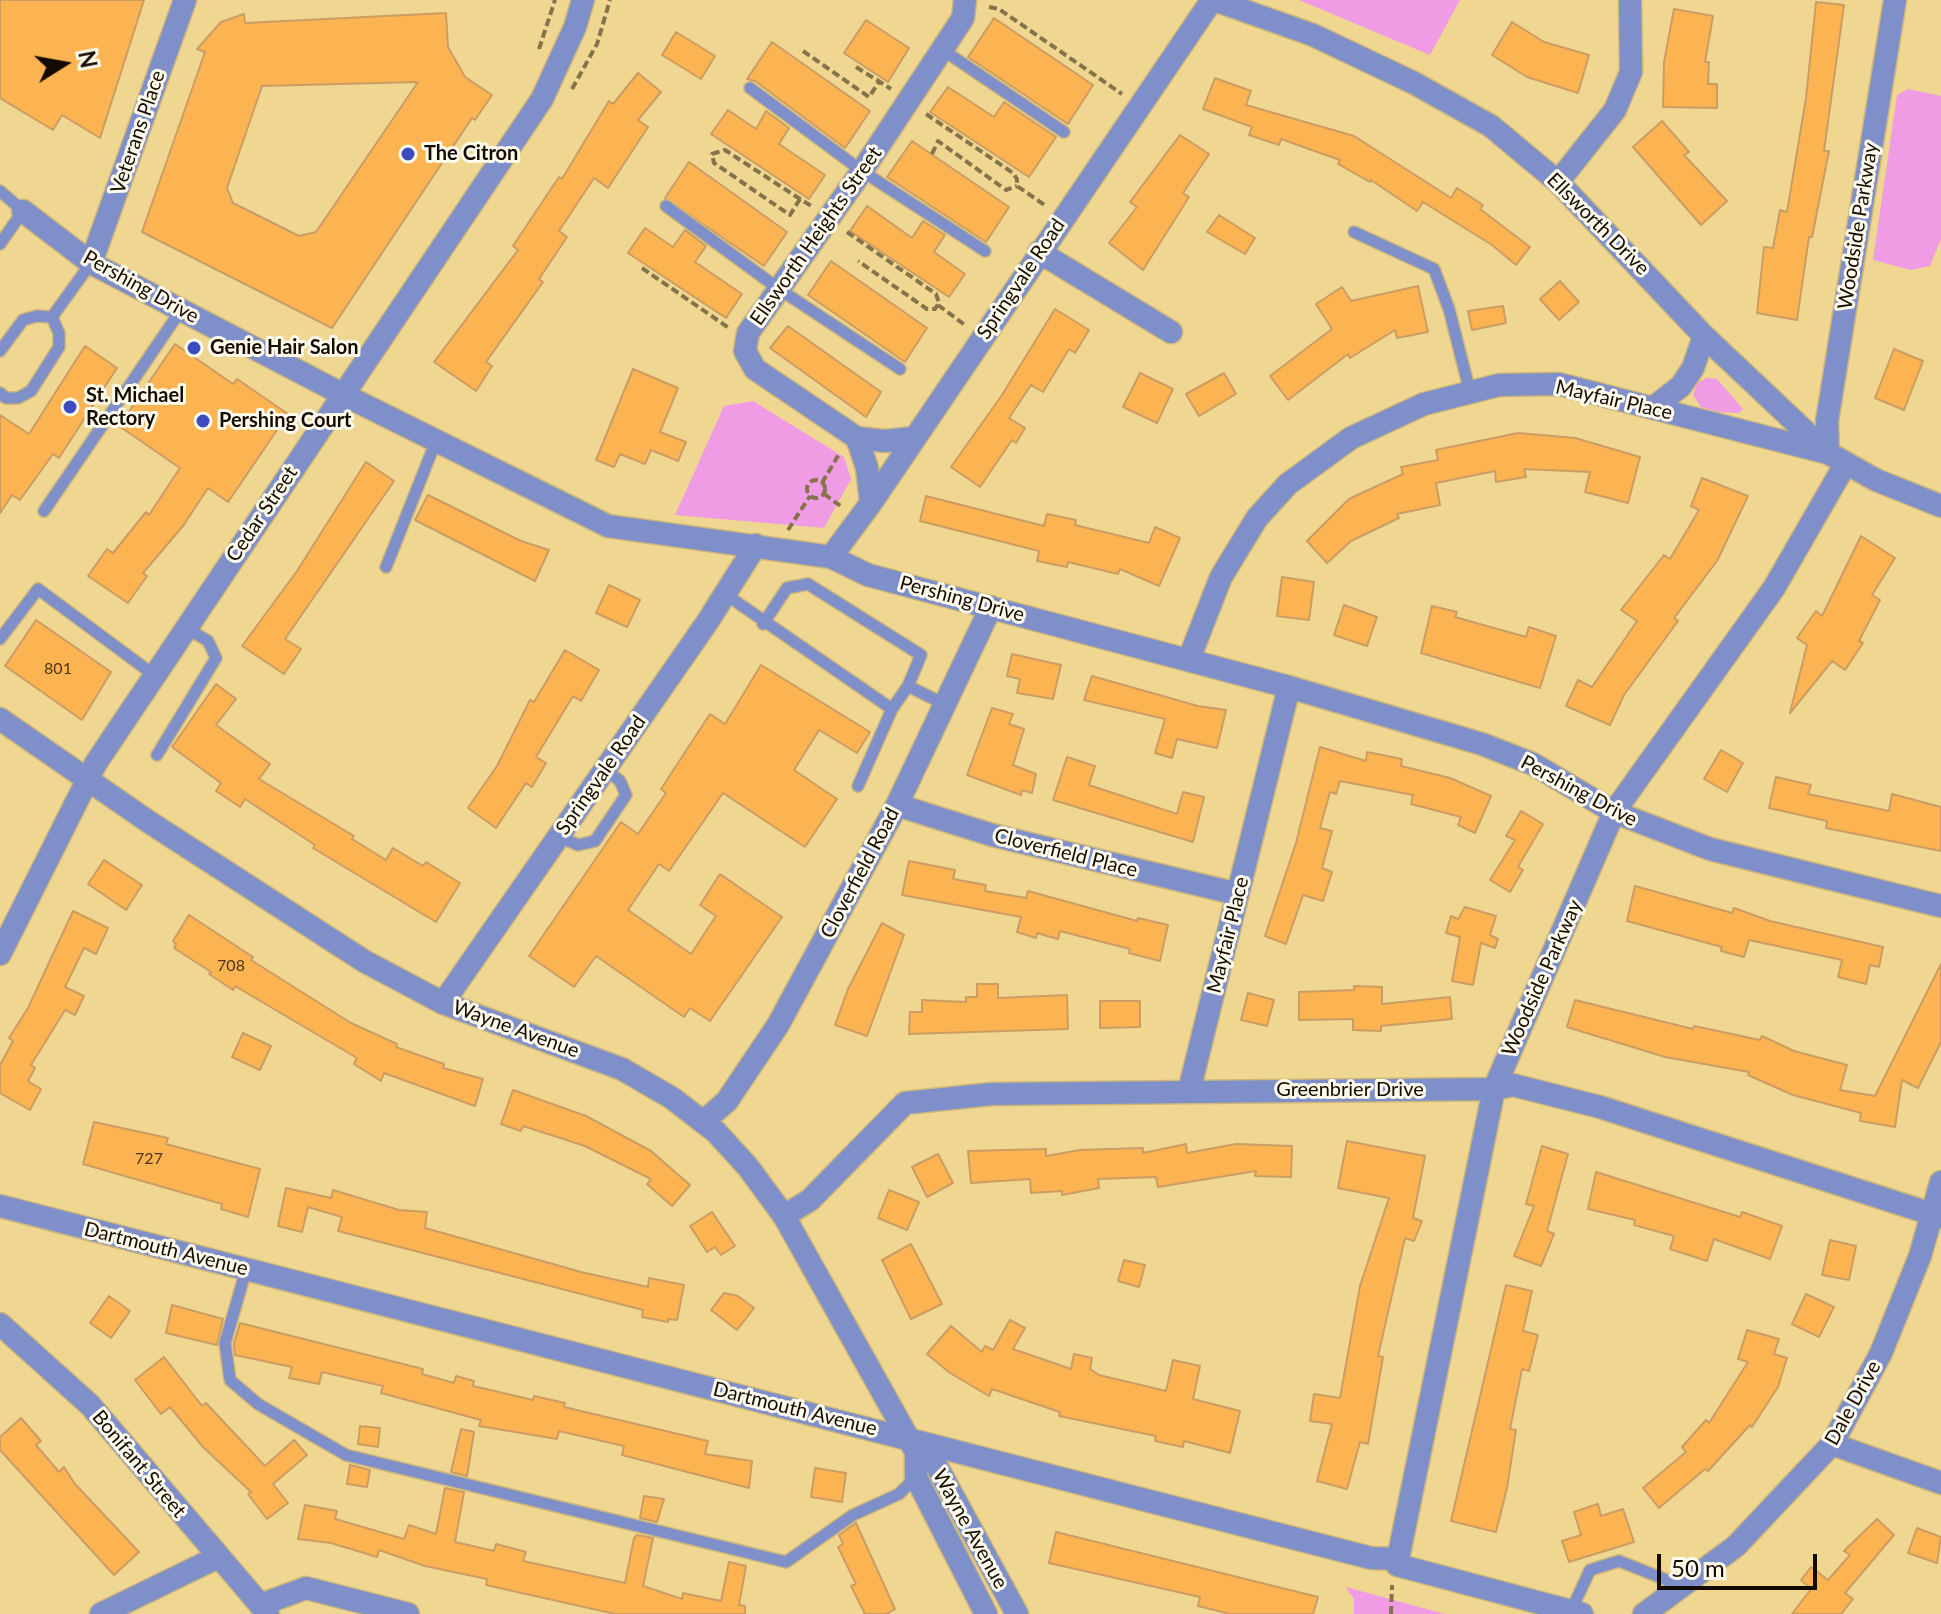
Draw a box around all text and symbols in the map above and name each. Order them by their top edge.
north arrow [24,24,104,104]
text: N [73,48,103,70]
street label: Veterans Place [106,67,170,197]
street label: Woodside Parkway [1833,141,1883,311]
place label: The Citron [424,142,518,166]
street label: Ellsworth Heights Street [745,142,887,330]
marker: The Citron [399,145,417,163]
street label: Ellsworth Drive [1542,168,1654,280]
street label: Springvale Road [972,214,1070,344]
street label: Pershing Drive [79,245,203,329]
place label: Genie Hair Salon [210,336,358,360]
marker: Genie Hair Salon [185,339,203,357]
street label: Mayfair Place [1553,375,1675,425]
place label: St. Michael Rectory [86,384,184,431]
marker: St. Michael Rectory [61,398,79,416]
place label: Pershing Court [219,409,352,433]
marker: Pershing Court [194,412,212,430]
street label: Cedar Street [221,462,303,566]
street label: Pershing Drive [897,571,1027,627]
house number: 801 [44,659,72,679]
street label: Springvale Road [551,711,651,839]
street label: Pershing Drive [1517,750,1641,832]
street label: Cloverfield Road [816,804,904,942]
street label: Cloverfield Place [992,824,1140,882]
street label: Mayfair Place [1202,874,1254,996]
street label: Woodside Parkway [1497,896,1587,1060]
house number: 708 [217,956,245,976]
street label: Wayne Avenue [450,995,582,1063]
street label: Greenbrier Drive [1276,1078,1424,1102]
house number: 727 [135,1149,163,1169]
street label: Dartmouth Avenue [82,1217,250,1281]
street label: Dale Drive [1820,1357,1886,1449]
street label: Dartmouth Avenue [711,1377,879,1441]
street label: Bonifant Street [87,1405,191,1523]
street label: Wayne Avenue [927,1465,1013,1593]
scale bar [1661,1538,1821,1588]
text: 50 m [1671,1553,1725,1582]

